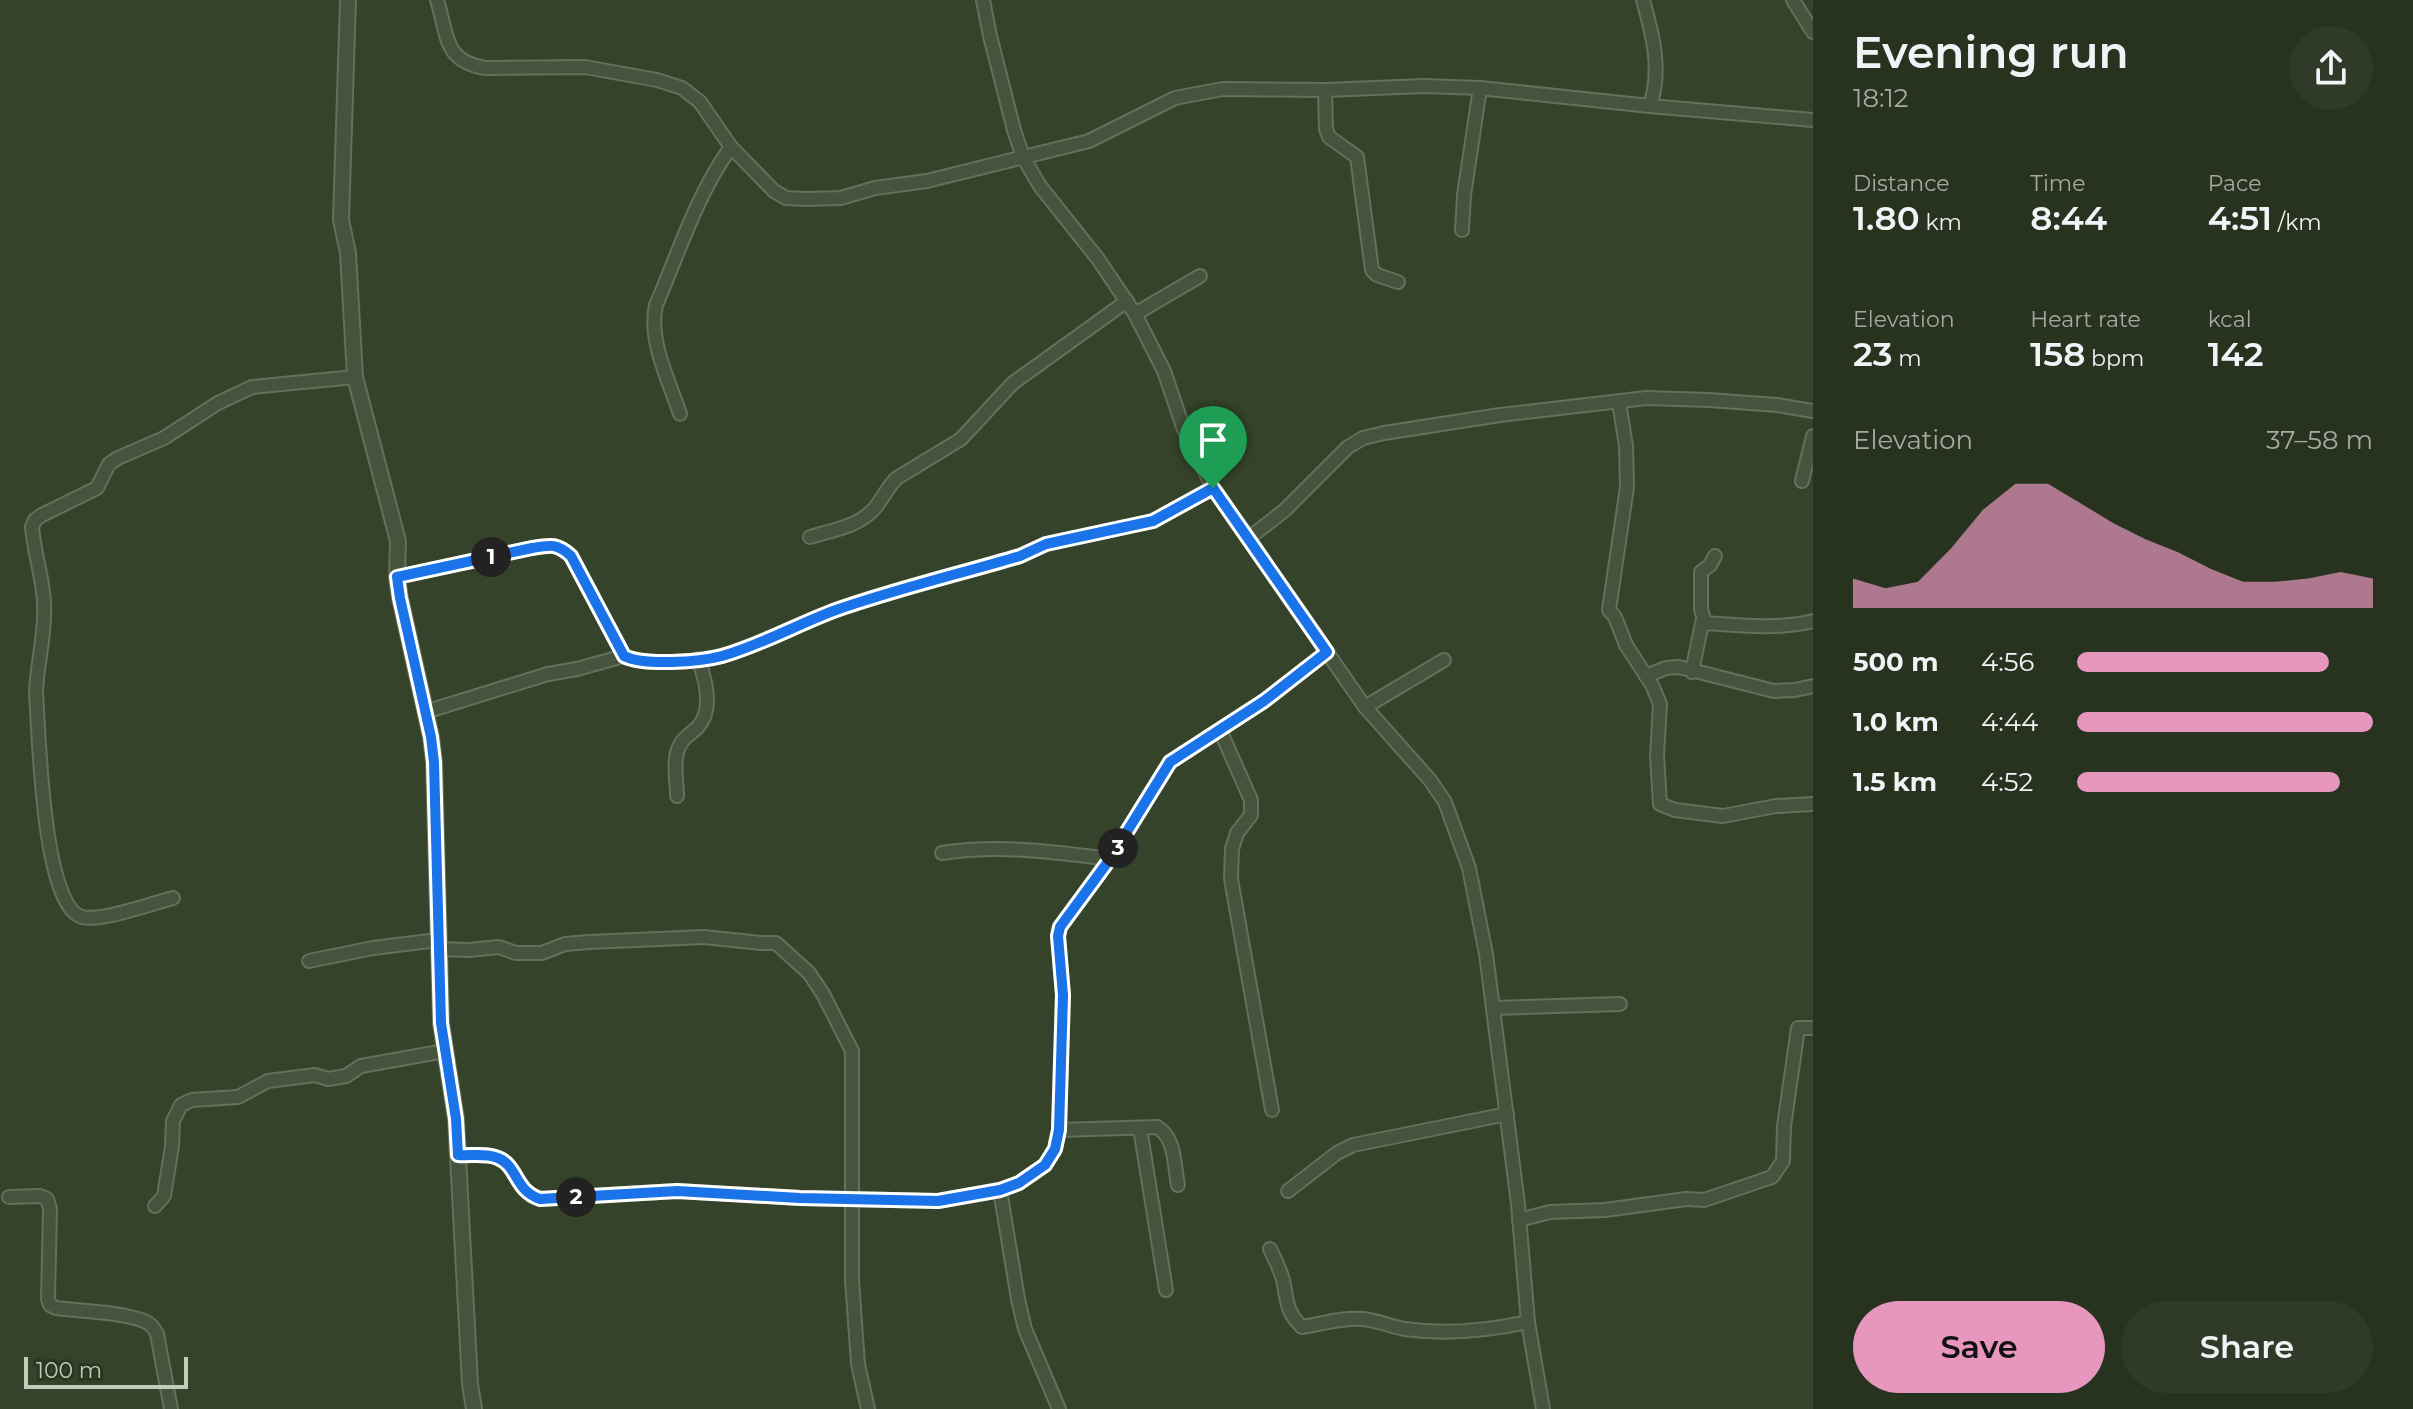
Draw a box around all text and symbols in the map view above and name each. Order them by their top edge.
text: Evening run [1853,25,2129,79]
button: share [2289,26,2373,110]
text: 18:12 [1853,82,1909,114]
text: Distance [1853,170,1950,197]
text: Time [2030,170,2086,197]
text: Pace [2208,170,2262,197]
text: 1.80 [1853,197,1920,239]
text: 8:44 [2030,197,2107,239]
text: 4:51 [2208,197,2272,239]
text: km [1920,209,1962,236]
text: /km [2272,209,2322,236]
text: Elevation [1853,306,1955,333]
text: Heart rate [2030,306,2141,333]
text: kcal [2208,306,2252,333]
text: 23 [1853,333,1893,375]
text: 158 [2030,333,2085,375]
text: 142 [2208,333,2263,375]
text: m [1893,345,1922,372]
text: bpm [2085,345,2144,372]
pin [1179,406,1247,488]
icon: arrive [1191,418,1235,462]
text: Elevation [1853,424,1973,456]
text: 37–58 m [2266,424,2373,456]
pin: 1 [471,537,511,577]
text: 1 [487,543,495,570]
text: 500 m [1853,646,1938,678]
text: 4:56 [1981,646,2034,678]
text: 1.0 km [1853,706,1939,738]
text: 4:44 [1981,706,2038,738]
text: 1.5 km [1853,766,1937,798]
text: 4:52 [1981,766,2033,798]
pin: 3 [1098,828,1138,868]
text: 3 [1111,834,1125,861]
pin: 2 [556,1177,596,1217]
text: 2 [570,1183,582,1210]
button: Save [1853,1301,2105,1393]
button: Share [2121,1301,2373,1393]
scale bar [24,1353,188,1389]
text: 100 m [36,1357,102,1384]

